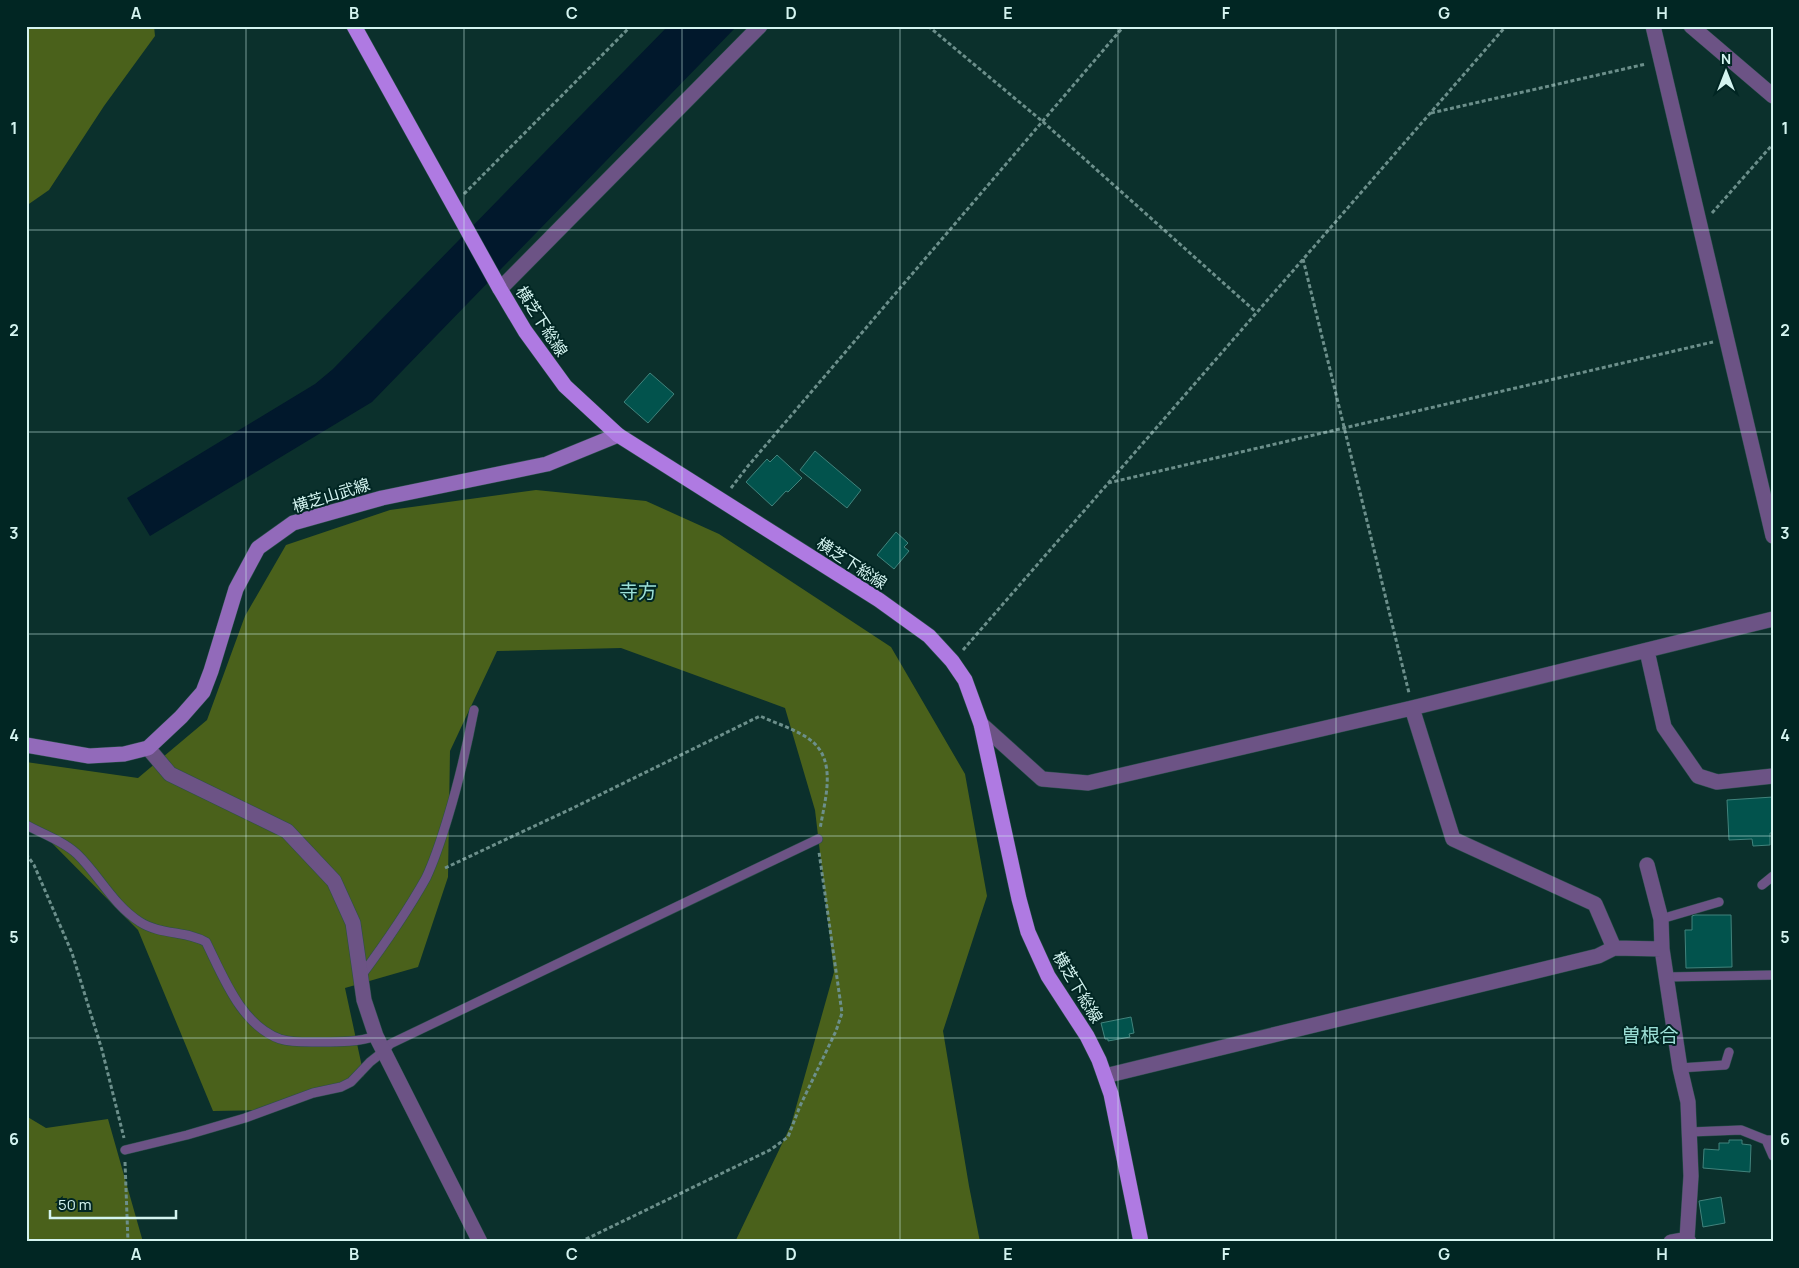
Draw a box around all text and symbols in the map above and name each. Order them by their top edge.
text: A [131,2,142,24]
text: B [349,2,359,24]
text: C [566,2,578,24]
text: D [785,2,797,24]
text: E [1003,2,1013,24]
text: F [1222,2,1231,24]
text: G [1438,2,1450,24]
text: H [1656,2,1668,24]
north arrow [1702,48,1752,98]
text: N [1721,49,1731,68]
text: 1 [10,117,18,139]
text: 1 [1781,117,1789,139]
street label: 横芝下総線 [511,281,573,361]
text: 2 [9,319,19,341]
text: 2 [1780,319,1790,341]
street label: 横芝山武線 [290,473,372,517]
text: 3 [9,522,19,544]
text: 3 [1780,522,1790,544]
street label: 横芝下総線 [812,532,892,594]
district label: 寺方 [619,578,657,604]
text: 4 [9,724,19,746]
text: 4 [1780,724,1790,746]
text: 5 [9,926,19,948]
text: 5 [1780,926,1790,948]
street label: 横芝下総線 [1048,947,1108,1027]
district label: 曽根合 [1621,1022,1679,1048]
text: 6 [9,1128,19,1150]
text: 6 [1780,1128,1790,1150]
scale bar [50,1188,176,1220]
text: 50 m [58,1194,92,1215]
text: A [131,1243,142,1265]
text: B [349,1243,359,1265]
text: C [566,1243,578,1265]
text: D [785,1243,797,1265]
text: E [1003,1243,1013,1265]
text: F [1222,1243,1231,1265]
text: G [1438,1243,1450,1265]
text: H [1656,1243,1668,1265]

